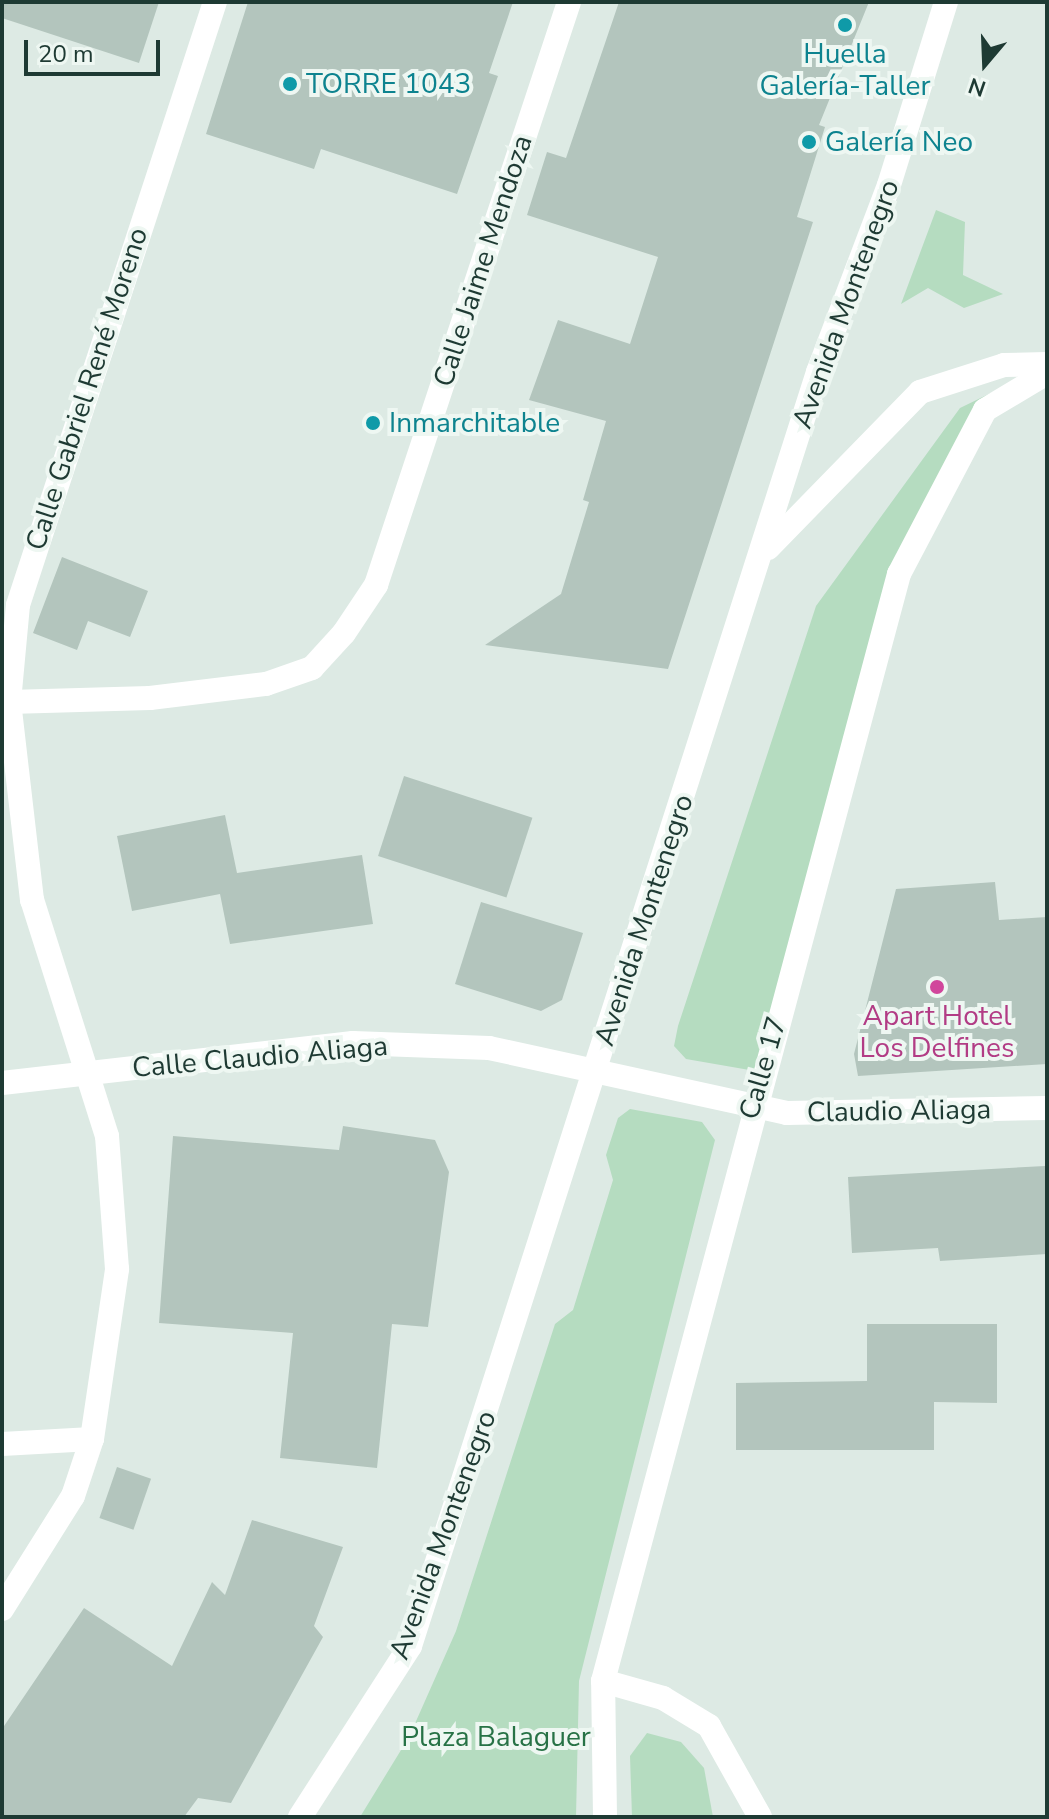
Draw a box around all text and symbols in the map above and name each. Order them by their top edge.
marker: Huella Galería-Taller [836,16,854,34]
scale bar [28,24,164,74]
north arrow [945,24,1025,104]
place label: Huella Galería-Taller [759,37,931,103]
text: 20 m [38,38,94,70]
place label: TORRE 1043 [306,67,471,101]
text: N [965,70,990,104]
marker: TORRE 1043 [281,75,299,93]
place label: Galería Neo [825,125,973,159]
street label: Calle Jaime Mendoza [426,131,540,391]
marker: Galería Neo [800,133,818,151]
street label: Avenida Montenegro [785,175,907,433]
street label: Calle Gabriel René Moreno [19,223,155,555]
place label: Inmarchitable [389,406,560,440]
marker: Inmarchitable [364,414,382,432]
street label: Avenida Montenegro [588,790,700,1050]
marker: Apart Hotel Los Delfines [928,978,946,996]
place label: Apart Hotel Los Delfines [860,999,1014,1065]
street label: Calle 17 [732,1013,794,1123]
street label: Calle Claudio Aliaga [131,1029,389,1085]
street label: Claudio Aliaga [806,1093,992,1129]
street label: Avenida Montenegro [382,1406,504,1664]
park label: Plaza Balaguer [401,1720,591,1754]

